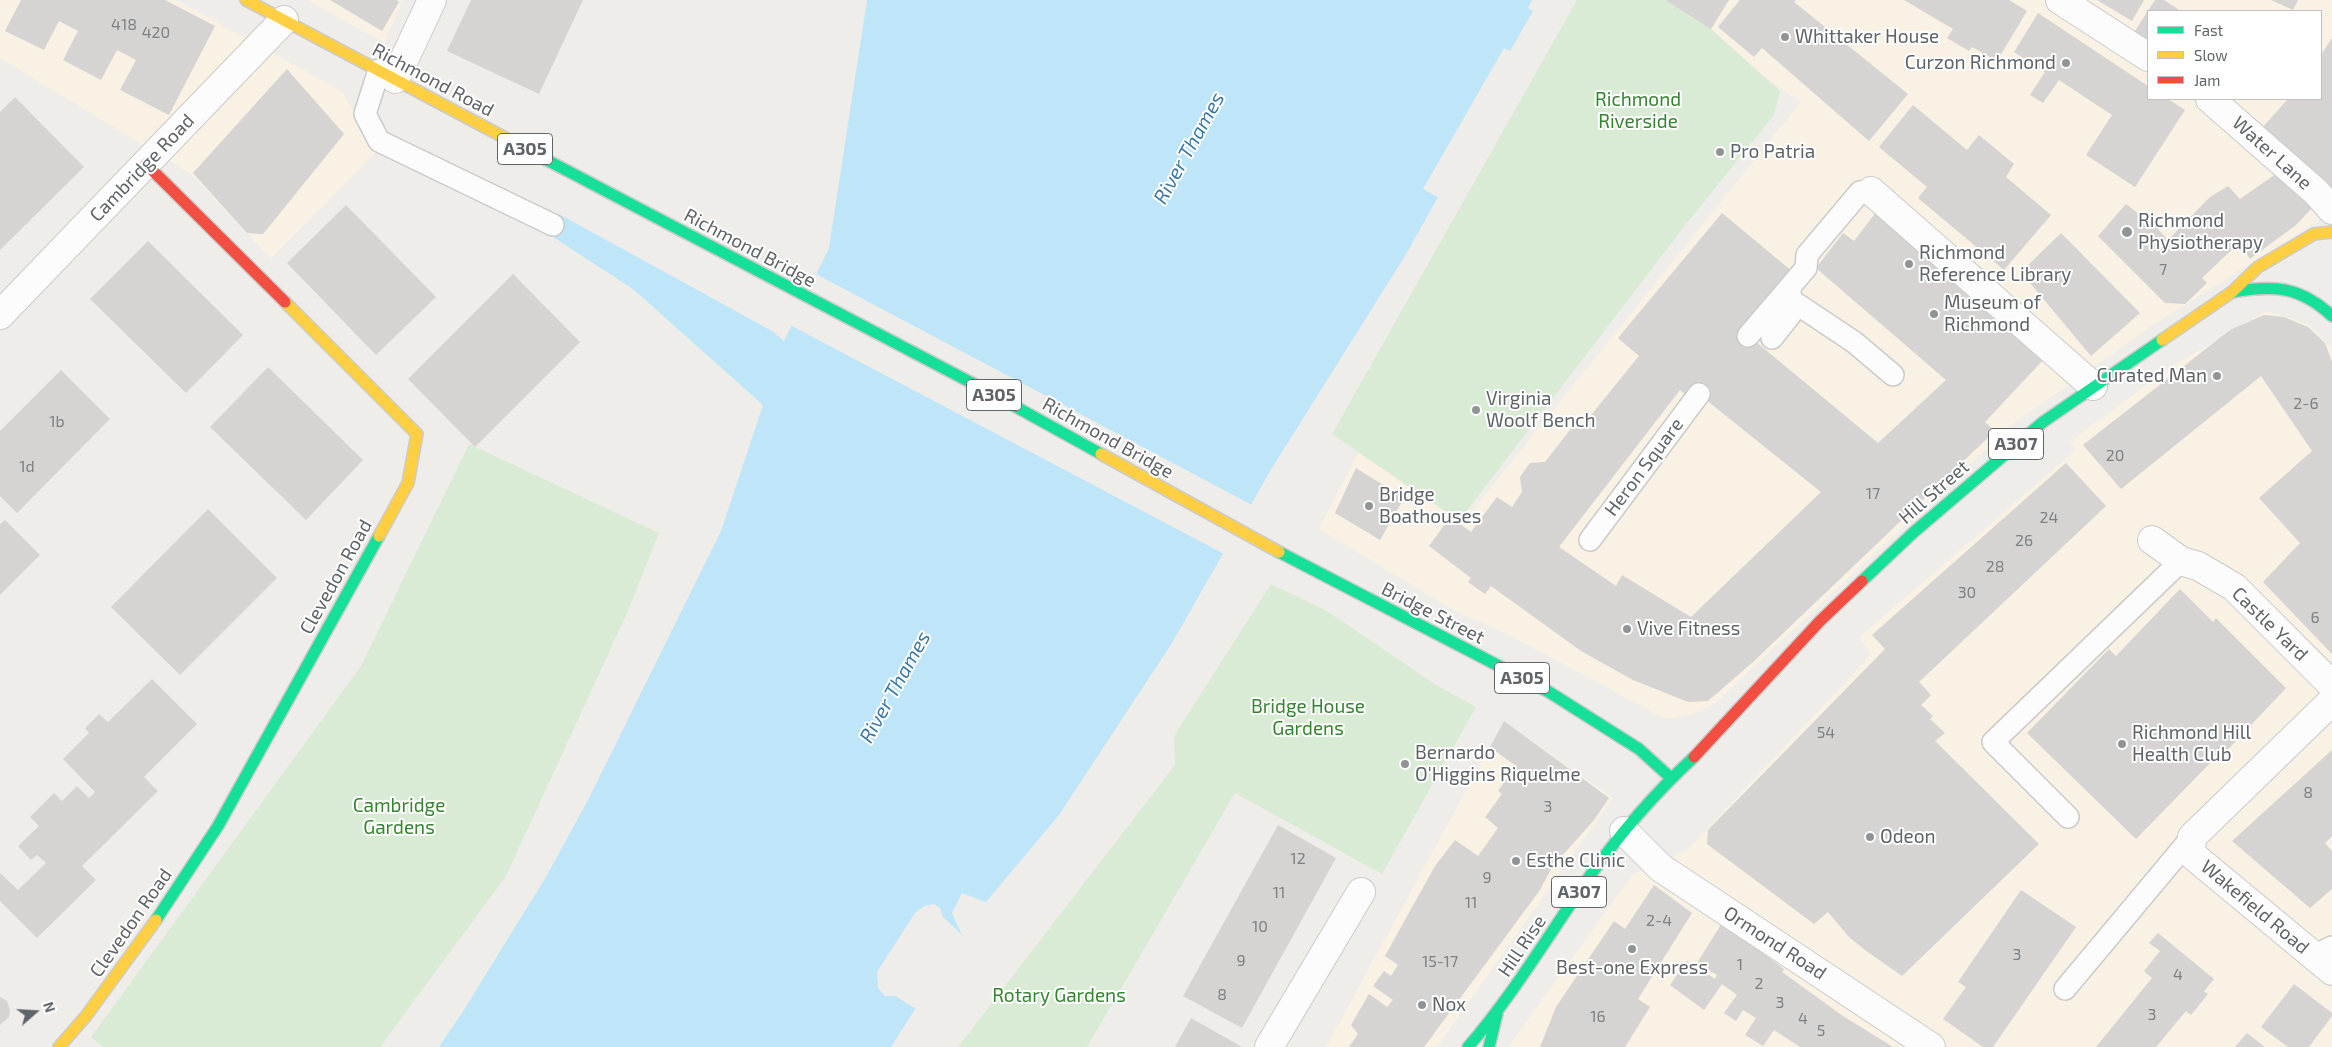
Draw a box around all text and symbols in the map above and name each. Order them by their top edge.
legend [2147,10,2322,100]
house number: 418 [111,15,137,35]
text: Fast [2194,21,2223,39]
house number: 420 [142,23,170,43]
place label: Whittaker House [1795,26,1939,48]
marker: Whittaker House [1779,31,1791,43]
street label: Richmond Road [368,38,498,122]
text: Slow [2194,46,2228,64]
place label: Curzon Richmond [1905,52,2056,74]
marker: Curzon Richmond [2060,57,2072,69]
text: Jam [2194,71,2220,89]
water label: River Thames [1148,88,1230,208]
park label: Richmond Riverside [1595,89,1681,133]
street label: Cambridge Road [85,109,199,227]
street label: Water Lane [2228,111,2316,195]
road number: A305 [498,134,552,164]
place label: Pro Patria [1730,141,1815,163]
marker: Pro Patria [1714,146,1726,158]
street label: Richmond Bridge [680,204,820,292]
place label: Richmond Physiotherapy [2138,210,2263,254]
marker: Richmond Physiotherapy [2120,225,2134,239]
place label: Richmond Reference Library [1919,242,2071,286]
marker: Richmond Reference Library [1903,258,1915,270]
house number: 7 [2159,260,2167,280]
place label: Museum of Richmond [1944,292,2041,336]
marker: Museum of Richmond [1928,308,1940,320]
place label: Curated Man [2097,365,2207,387]
marker: Curated Man [2211,370,2223,382]
road number: A305 [966,380,1022,410]
place label: Virginia Woolf Bench [1486,388,1596,432]
street label: Richmond Bridge [1039,393,1177,483]
house number: 2-6 [2293,394,2319,414]
marker: Virginia Woolf Bench [1470,404,1482,416]
house number: 1b [49,412,65,432]
street label: Heron Square [1600,414,1688,520]
road number: A307 [1988,428,2044,459]
house number: 20 [2106,446,2124,466]
street label: Hill Street [1894,455,1974,529]
house number: 1d [19,457,35,477]
place label: Bridge Boathouses [1379,484,1481,528]
house number: 17 [1866,484,1880,504]
marker: Bridge Boathouses [1363,500,1375,512]
house number: 24 [2040,508,2058,528]
street label: Clevedon Road [295,516,377,638]
house number: 26 [2015,531,2033,551]
house number: 28 [1986,557,2004,577]
street label: Bridge Street [1378,577,1488,649]
street label: Castle Yard [2227,582,2313,666]
house number: 30 [1958,583,1976,603]
house number: 6 [2310,608,2320,628]
place label: Vive Fitness [1637,618,1740,640]
marker: Vive Fitness [1621,623,1633,635]
water label: River Thames [854,627,936,747]
road number: A305 [1494,662,1550,694]
park label: Bridge House Gardens [1251,696,1365,740]
place label: Richmond Hill Health Club [2132,722,2251,766]
house number: 54 [1817,723,1835,743]
marker: Richmond Hill Health Club [2116,738,2128,750]
place label: Bernardo O'Higgins Riquelme [1415,742,1581,786]
marker: Bernardo O'Higgins Riquelme [1399,758,1411,770]
house number: 8 [2303,783,2313,803]
park label: Cambridge Gardens [353,795,445,839]
house number: 3 [1544,797,1552,817]
place label: Odeon [1880,826,1936,848]
marker: Odeon [1864,831,1876,843]
house number: 12 [1290,849,1306,869]
place label: Esthe Clinic [1526,850,1625,872]
marker: Esthe Clinic [1510,855,1522,867]
street label: Wakefield Road [2196,855,2314,959]
street label: Clevedon Road [85,864,177,982]
house number: 9 [1482,868,1492,888]
road number: A307 [1552,876,1606,908]
house number: 11 [1273,883,1285,903]
house number: 11 [1465,893,1477,913]
street label: Ormond Road [1719,901,1831,985]
street label: Hill Rise [1493,911,1551,981]
house number: 2-4 [1646,911,1672,931]
house number: 10 [1252,917,1268,937]
marker: Best-one Express [1626,943,1638,955]
house number: 3 [2013,945,2021,965]
house number: 9 [1236,951,1246,971]
house number: 15-17 [1422,952,1458,972]
house number: 1 [1737,955,1743,975]
place label: Best-one Express [1556,957,1708,979]
house number: 4 [2173,965,2183,985]
house number: 2 [1755,974,1763,994]
park label: Rotary Gardens [992,985,1126,1007]
house number: 8 [1217,985,1227,1005]
north arrow [10,987,60,1037]
house number: 3 [1776,993,1784,1013]
place label: Nox [1432,994,1466,1016]
text: N [40,999,59,1014]
marker: Nox [1416,999,1428,1011]
house number: 3 [2148,1005,2156,1025]
house number: 16 [1590,1007,1606,1027]
house number: 4 [1798,1009,1808,1029]
house number: 5 [1817,1021,1825,1041]

